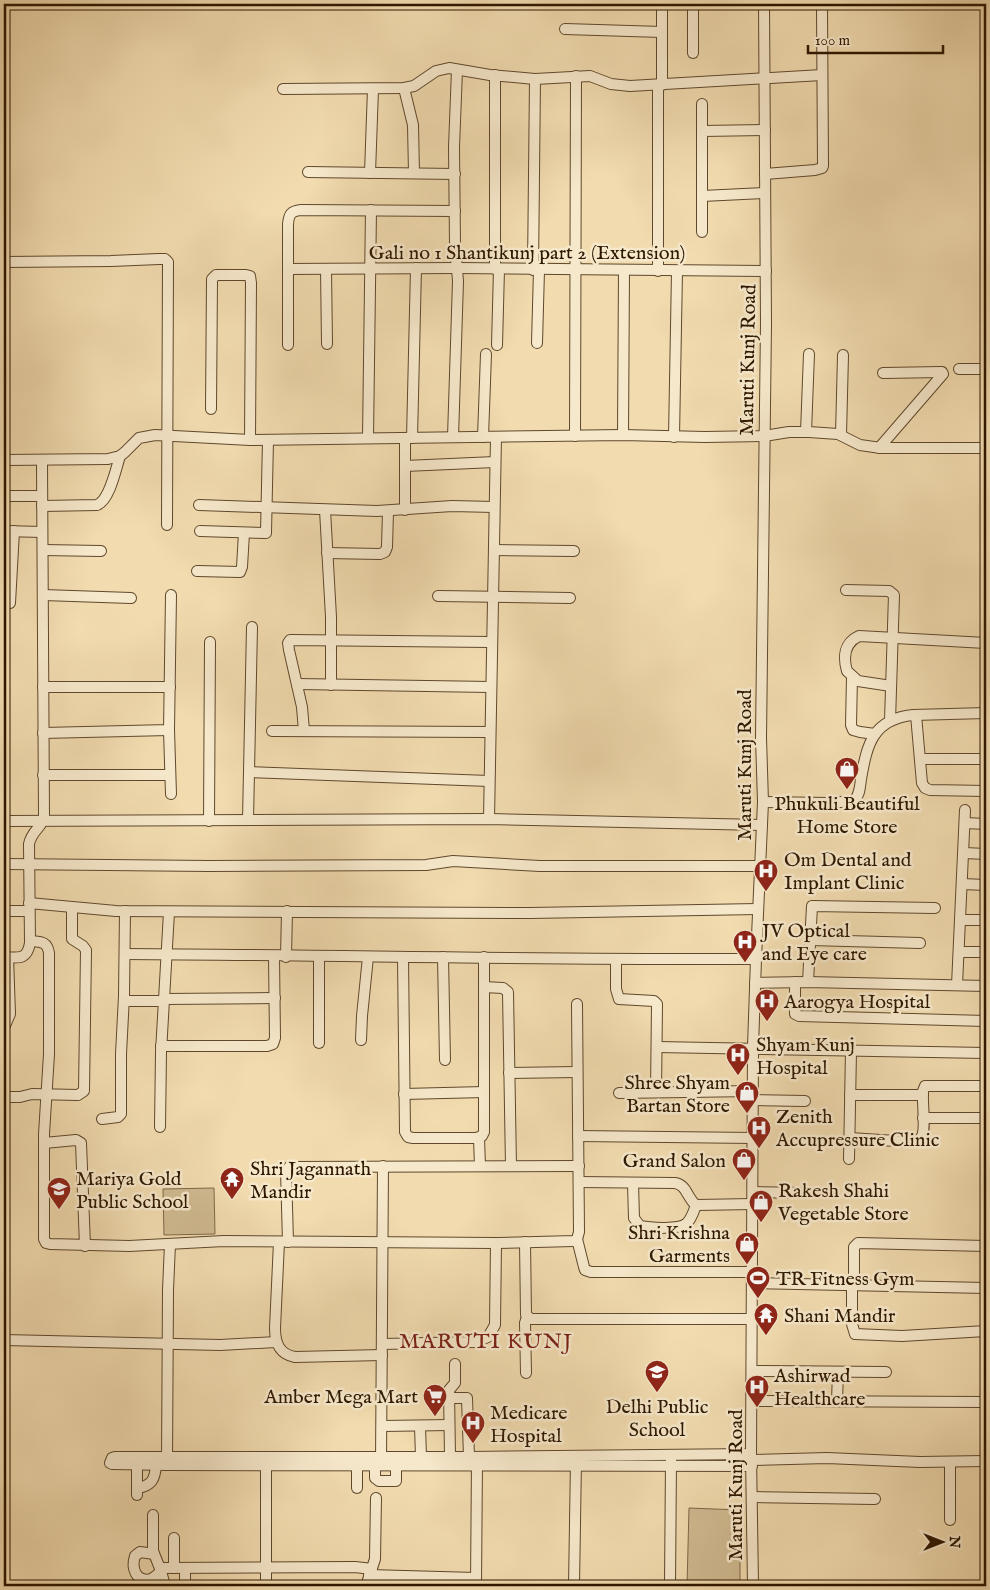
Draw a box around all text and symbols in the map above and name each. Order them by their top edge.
scale bar [808,22,942,54]
text: 100 m [815,31,851,50]
street label: Gali no 1 Shantikunj part 2 (Extension) [369,241,685,266]
street label: Maruti Kunj Road [735,284,762,436]
street label: Maruti Kunj Road [733,689,758,841]
shop icon: Phukuli Beautiful Home Store [834,756,860,790]
place label: Phukuli Beautiful Home Store [774,792,920,840]
place label: Om Dental and Implant Clinic [784,848,912,896]
hospital icon: Om Dental and Implant Clinic [753,858,779,892]
place label: JV Optical and Eye care [760,919,867,967]
hospital icon: JV Optical and Eye care [732,929,758,963]
hospital icon: Aarogya Hospital [754,988,780,1022]
place label: Aarogya Hospital [783,990,931,1015]
place label: Shyam Kunj Hospital [756,1033,855,1081]
hospital icon: Shyam Kunj Hospital [725,1042,751,1076]
place label: Shree Shyam Bartan Store [625,1071,730,1119]
shop icon: Shree Shyam Bartan Store [734,1080,760,1114]
place label: Zenith Accupressure Clinic [775,1105,939,1153]
hospital icon: Zenith Accupressure Clinic [746,1115,772,1149]
shop icon: Grand Salon [731,1147,757,1181]
place label: Grand Salon [623,1149,726,1174]
place label: Shri Jagannath Mandir [250,1157,372,1205]
temple icon: Shri Jagannath Mandir [219,1166,245,1200]
place label: Mariya Gold Public School [76,1167,189,1215]
school or university icon: Mariya Gold Public School [46,1176,72,1210]
place label: Rakesh Shahi Vegetable Store [777,1179,909,1227]
shop icon: Rakesh Shahi Vegetable Store [748,1189,774,1223]
place label: Shri Krishna Garments [628,1221,730,1269]
shop icon: Shri Krishna Garments [734,1231,760,1265]
sports icon: TR Fitness Gym [745,1265,771,1299]
place label: TR Fitness Gym [776,1267,914,1292]
temple icon: Shani Mandir [753,1302,779,1336]
place label: Shani Mandir [784,1304,896,1329]
district label: MARUTI KUNJ [399,1328,573,1356]
school or university icon: Delhi Public School [644,1359,670,1393]
place label: Ashirwad Healthcare [773,1364,865,1412]
hospital icon: Ashirwad Healthcare [744,1374,770,1408]
supermarket icon: Amber Mega Mart [422,1383,448,1417]
place label: Amber Mega Mart [263,1385,418,1410]
place label: Delhi Public School [606,1395,708,1443]
place label: Medicare Hospital [490,1401,568,1449]
street label: Maruti Kunj Road [724,1409,749,1561]
hospital icon: Medicare Hospital [460,1410,486,1444]
north arrow [918,1518,968,1568]
text: N [945,1535,963,1548]

